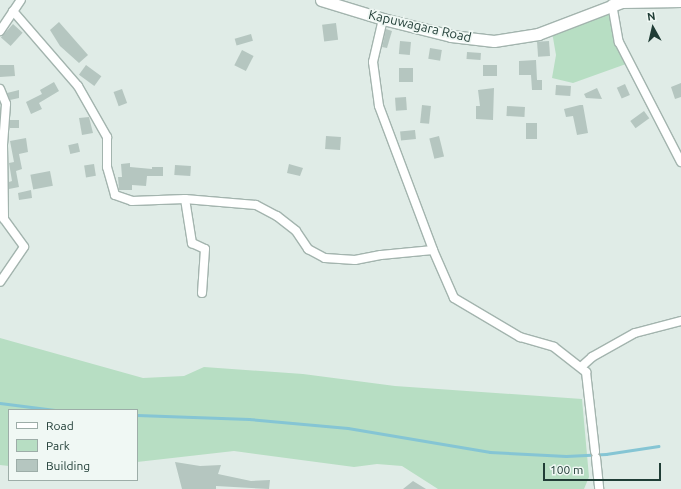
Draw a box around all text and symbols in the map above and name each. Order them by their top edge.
street label: Kapuwagara Road [367,7,473,45]
north arrow [633,8,673,48]
text: N [646,10,656,23]
legend [8,409,138,481]
text: Road [46,419,74,432]
text: Park [46,439,70,452]
scale bar [545,455,663,481]
text: Building [46,459,90,472]
text: 100 m [550,463,583,476]

